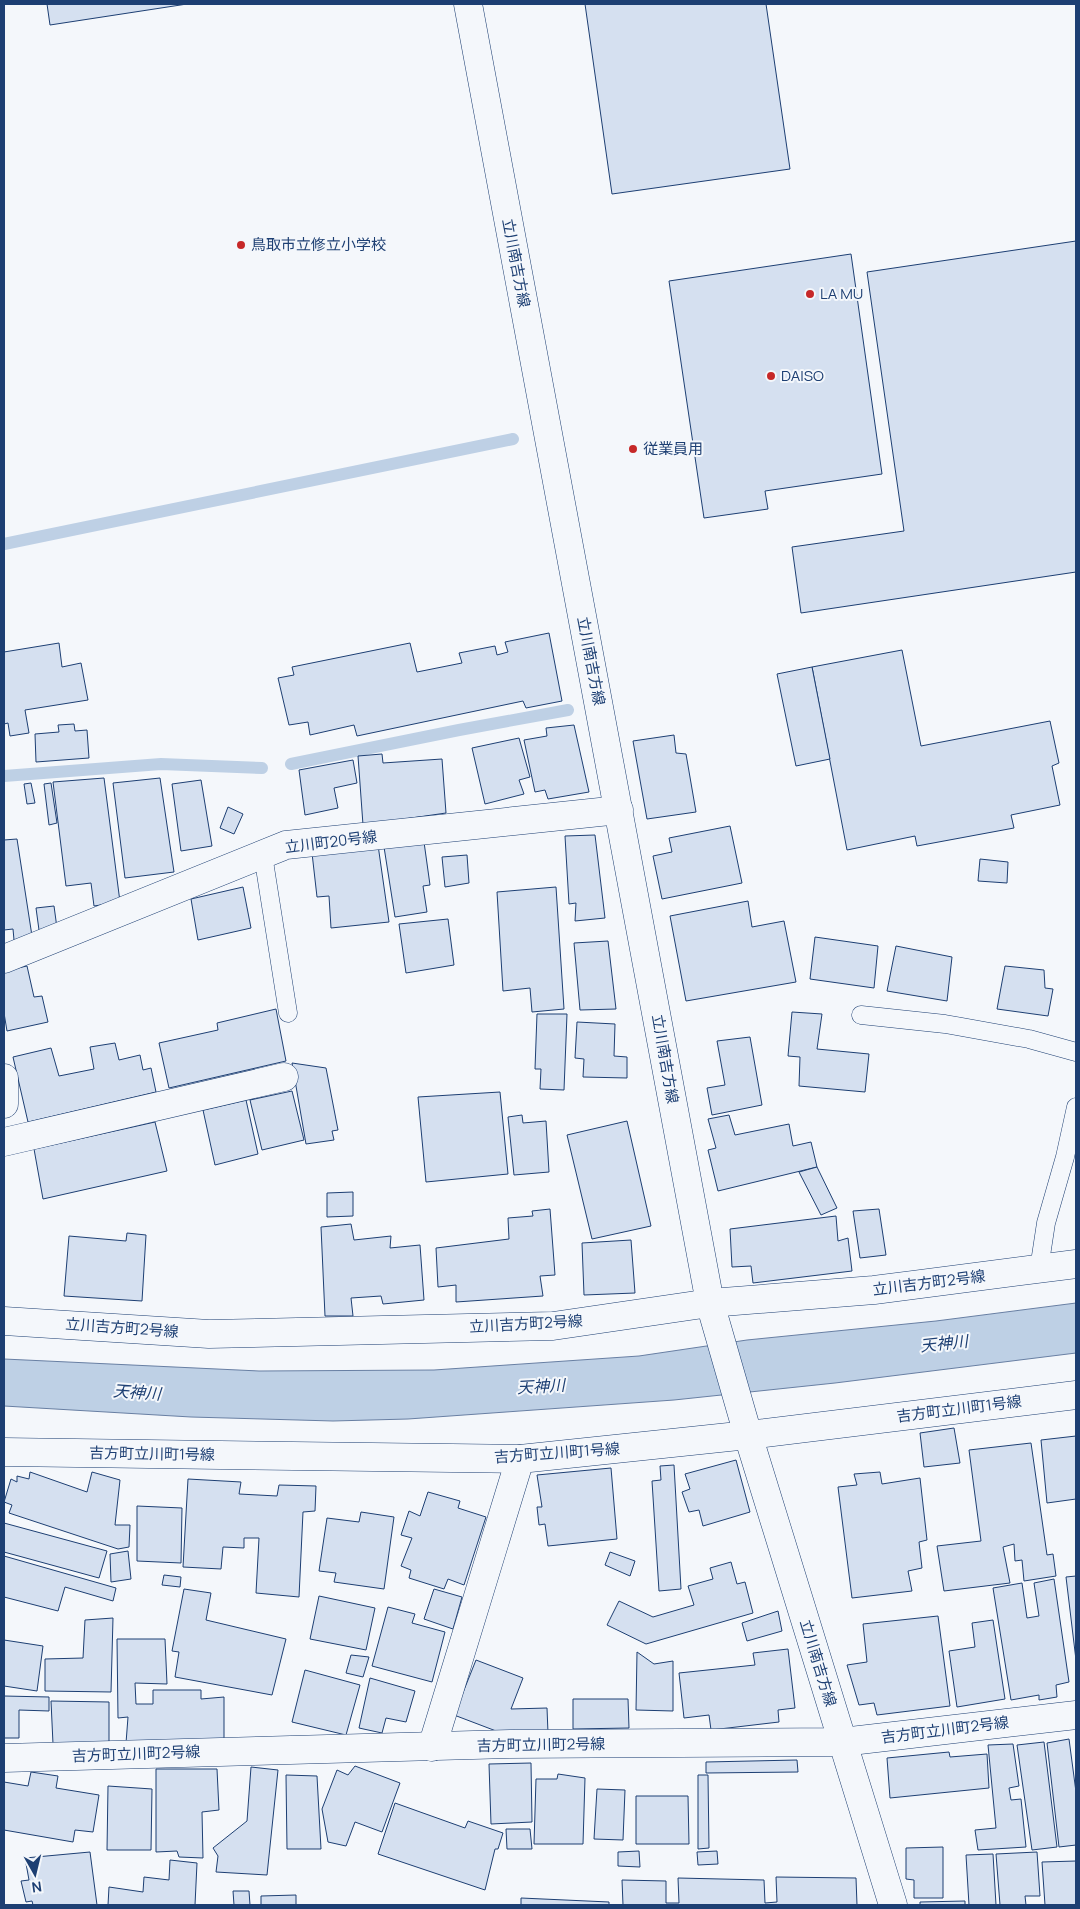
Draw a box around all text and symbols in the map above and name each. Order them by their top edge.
street label: 立川南吉方線 [498,217,535,309]
place label: 鳥取市立修立小学校 [251,234,386,255]
marker: 鳥取市立修立小学校 [235,239,247,251]
place label: LA MU [820,283,863,304]
marker: LA MU [804,288,816,300]
place label: DAISO [781,365,824,386]
marker: DAISO [765,370,777,382]
place label: 従業員用 [643,438,703,459]
marker: 従業員用 [627,443,639,455]
street label: 立川南吉方線 [573,615,610,707]
street label: 立川町20号線 [284,825,378,858]
street label: 立川南吉方線 [647,1013,684,1105]
street label: 立川吉方町2号線 [871,1265,987,1300]
street label: 立川吉方町2号線 [469,1310,583,1337]
street label: 立川吉方町2号線 [65,1313,179,1342]
water label: 天神川 [919,1329,971,1356]
water label: 天神川 [516,1374,568,1398]
water label: 天神川 [112,1379,164,1405]
street label: 吉方町立川町1号線 [895,1390,1023,1427]
street label: 吉方町立川町1号線 [493,1438,620,1467]
street label: 吉方町立川町1号線 [89,1442,215,1465]
street label: 立川南吉方線 [795,1617,842,1709]
street label: 吉方町立川町2号線 [880,1711,1010,1748]
street label: 吉方町立川町2号線 [477,1733,605,1756]
street label: 吉方町立川町2号線 [71,1741,201,1766]
north arrow [10,1849,60,1899]
text: N [31,1877,43,1897]

